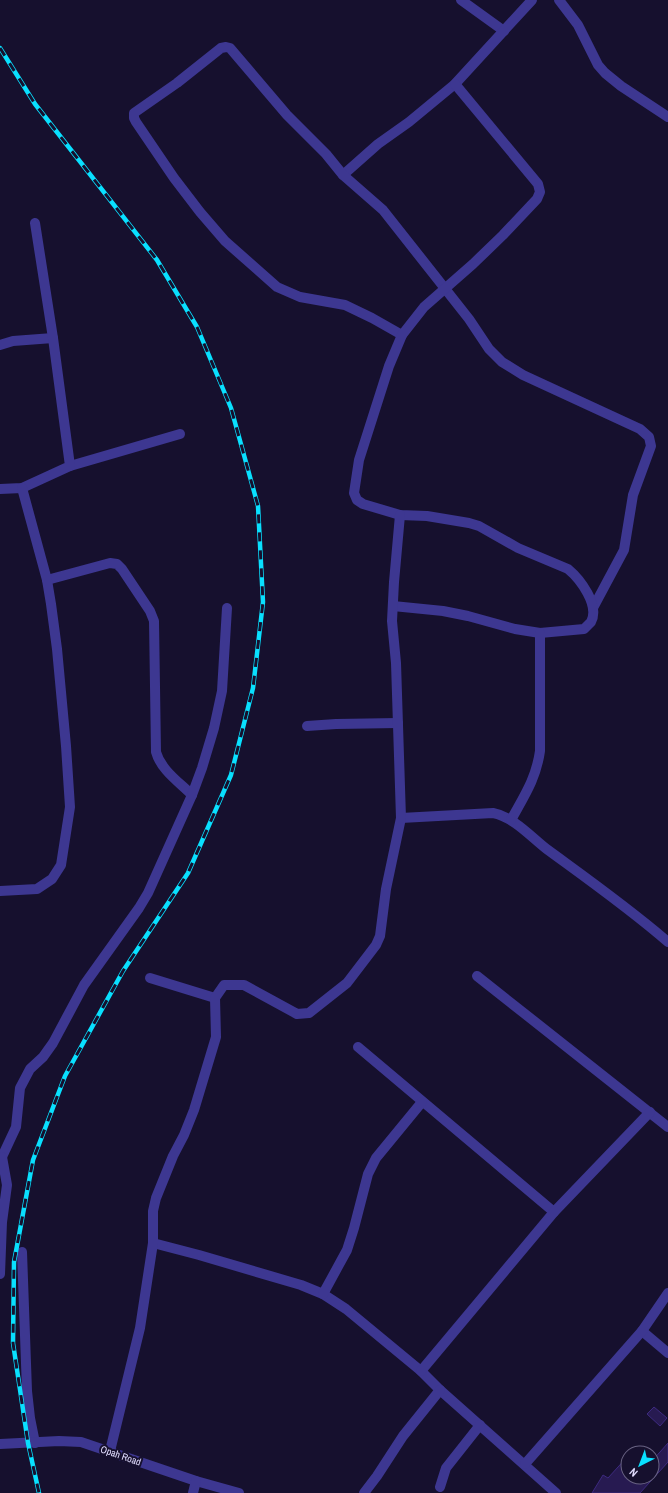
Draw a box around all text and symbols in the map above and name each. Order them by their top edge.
street label: Opah Road [99,1442,143,1468]
north arrow [620,1445,660,1485]
text: N [626,1465,640,1480]

